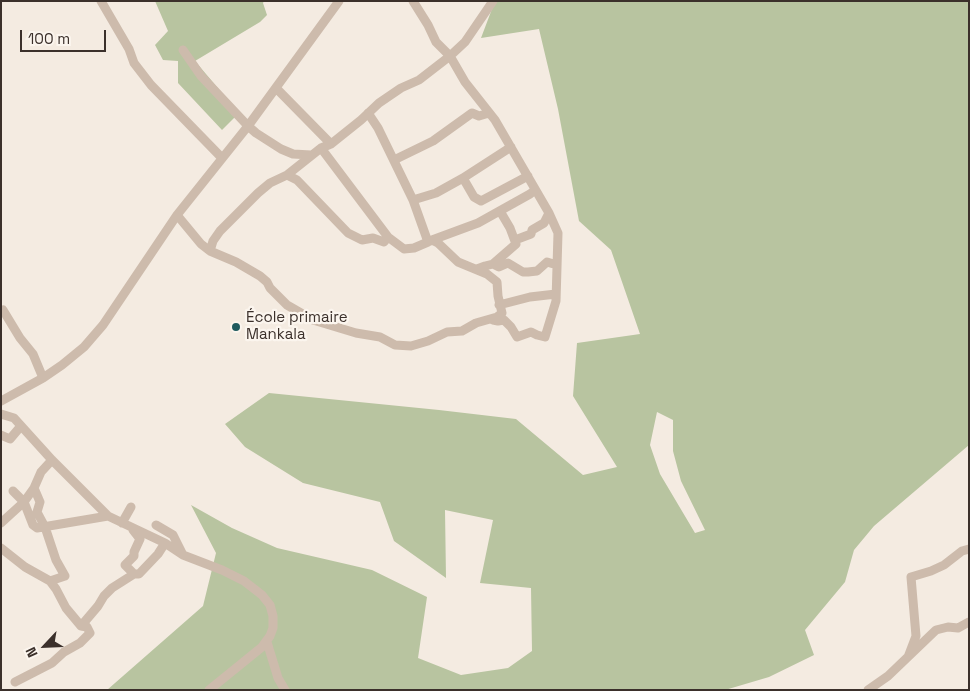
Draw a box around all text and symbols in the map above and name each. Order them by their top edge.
scale bar [22,20,109,52]
text: 100 m [28,29,70,48]
place label: École primaire Mankala [246,309,348,344]
marker: École primaire Mankala [230,321,242,333]
north arrow [20,621,70,671]
text: N [21,644,42,660]

